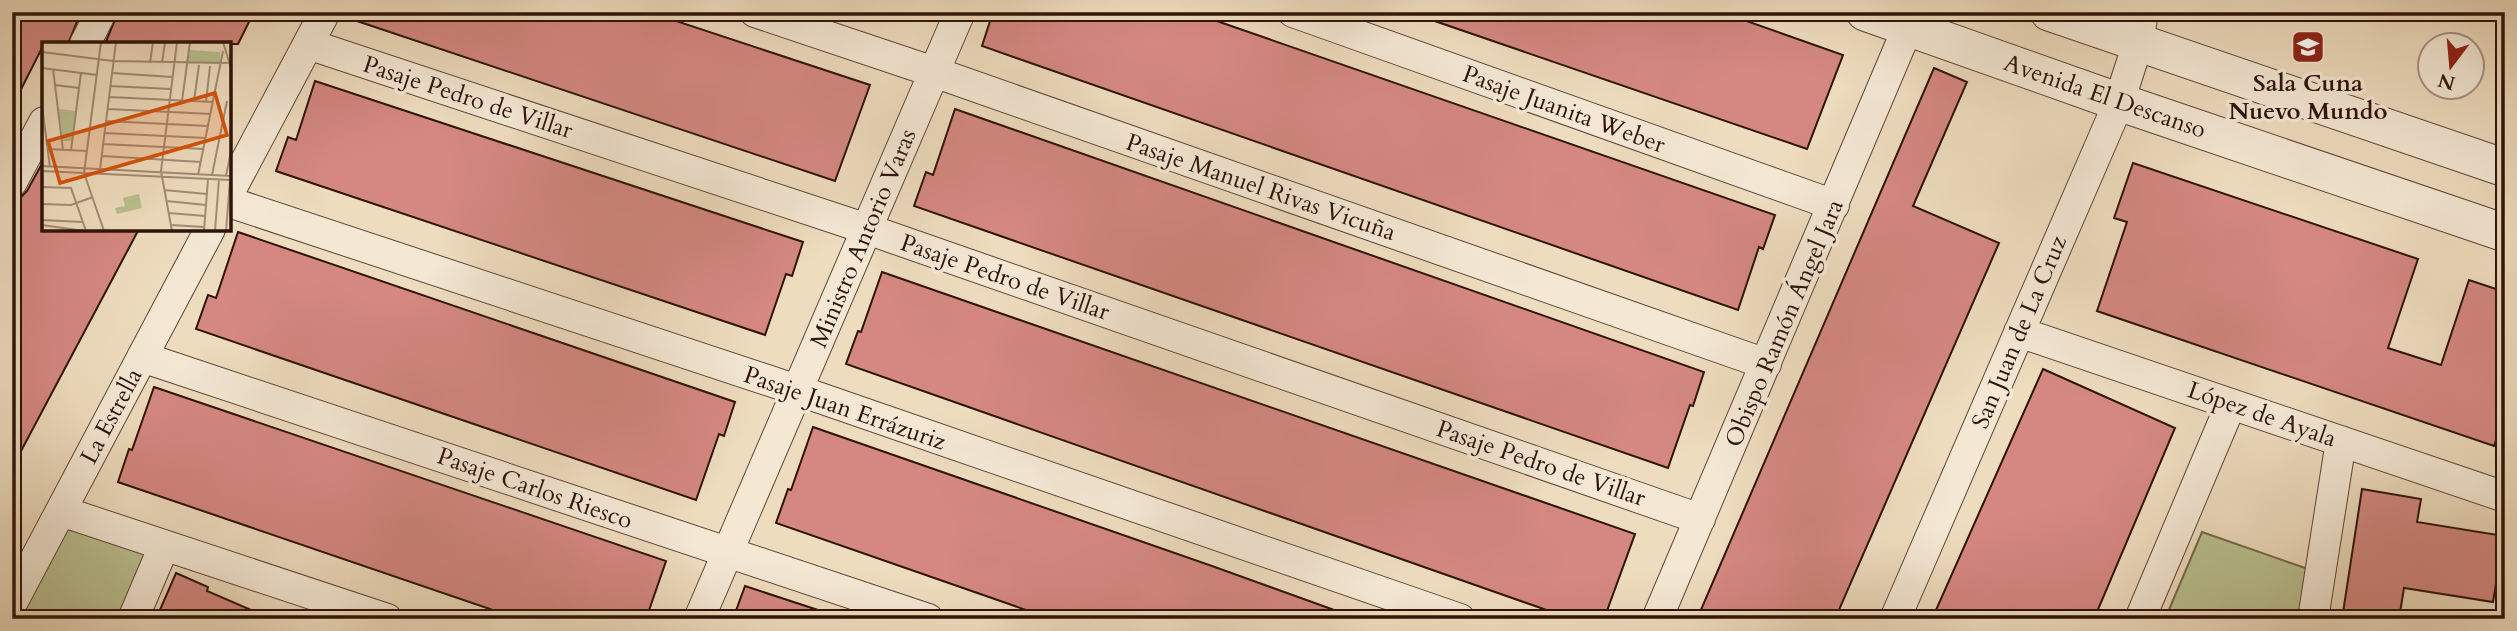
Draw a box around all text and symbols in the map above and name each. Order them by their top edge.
school or university icon: Sala Cuna Nuevo Mundo [2289,28,2327,66]
north arrow [2416,32,2486,102]
inset map [42,42,231,231]
street label: Avenida El Descanso [1999,46,2210,147]
street label: Pasaje Pedro de Villar [359,48,577,147]
street label: Pasaje Juanita Weber [1458,57,1670,162]
text: N [2435,66,2458,96]
place label: Sala Cuna Nuevo Mundo [2228,67,2388,128]
street label: Ministro Antorio Varas [802,124,925,353]
street label: Pasaje Manuel Rivas Vicuña [1122,126,1401,249]
street label: Obispo Ramón Ángel Jara [1717,194,1852,452]
street label: Pasaje Pedro de Villar [896,226,1114,329]
street label: San Juan de La Cruz [1964,230,2075,434]
street label: Pasaje Juan Errázuriz [739,358,951,459]
street label: La Estrella [72,362,151,470]
street label: López de Ayala [2183,374,2341,456]
street label: Pasaje Pedro de Villar [1432,412,1650,515]
street label: Pasaje Carlos Riesco [433,440,637,537]

